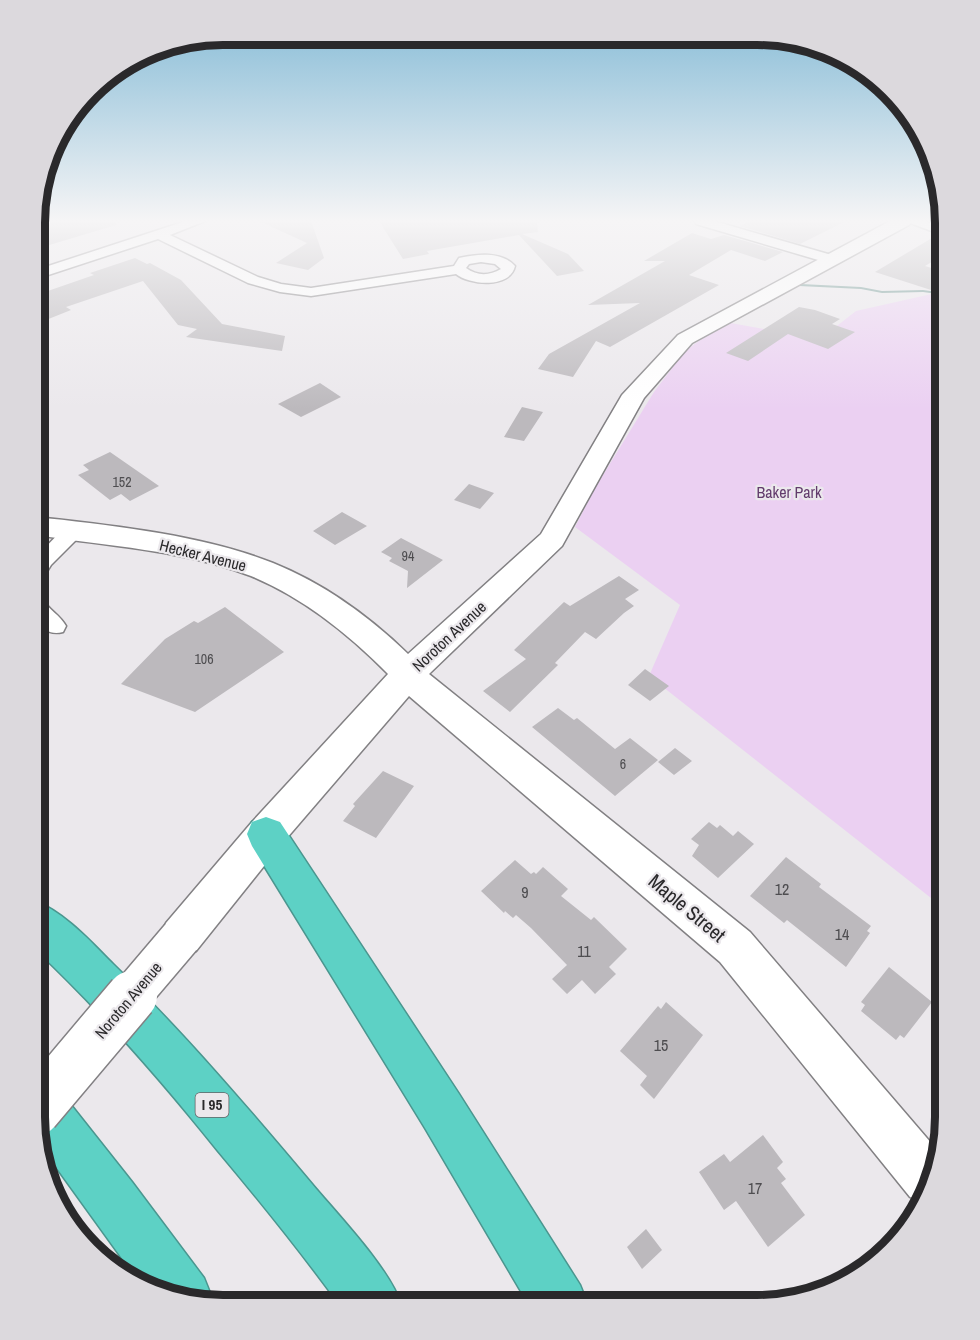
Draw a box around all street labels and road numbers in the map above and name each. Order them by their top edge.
street label: Hecker Avenue [157,534,249,576]
street label: Noroton Avenue [407,596,491,676]
street label: Maple Street [643,867,732,948]
street label: Noroton Avenue [89,957,167,1043]
road number: I 95 [196,1093,228,1117]

